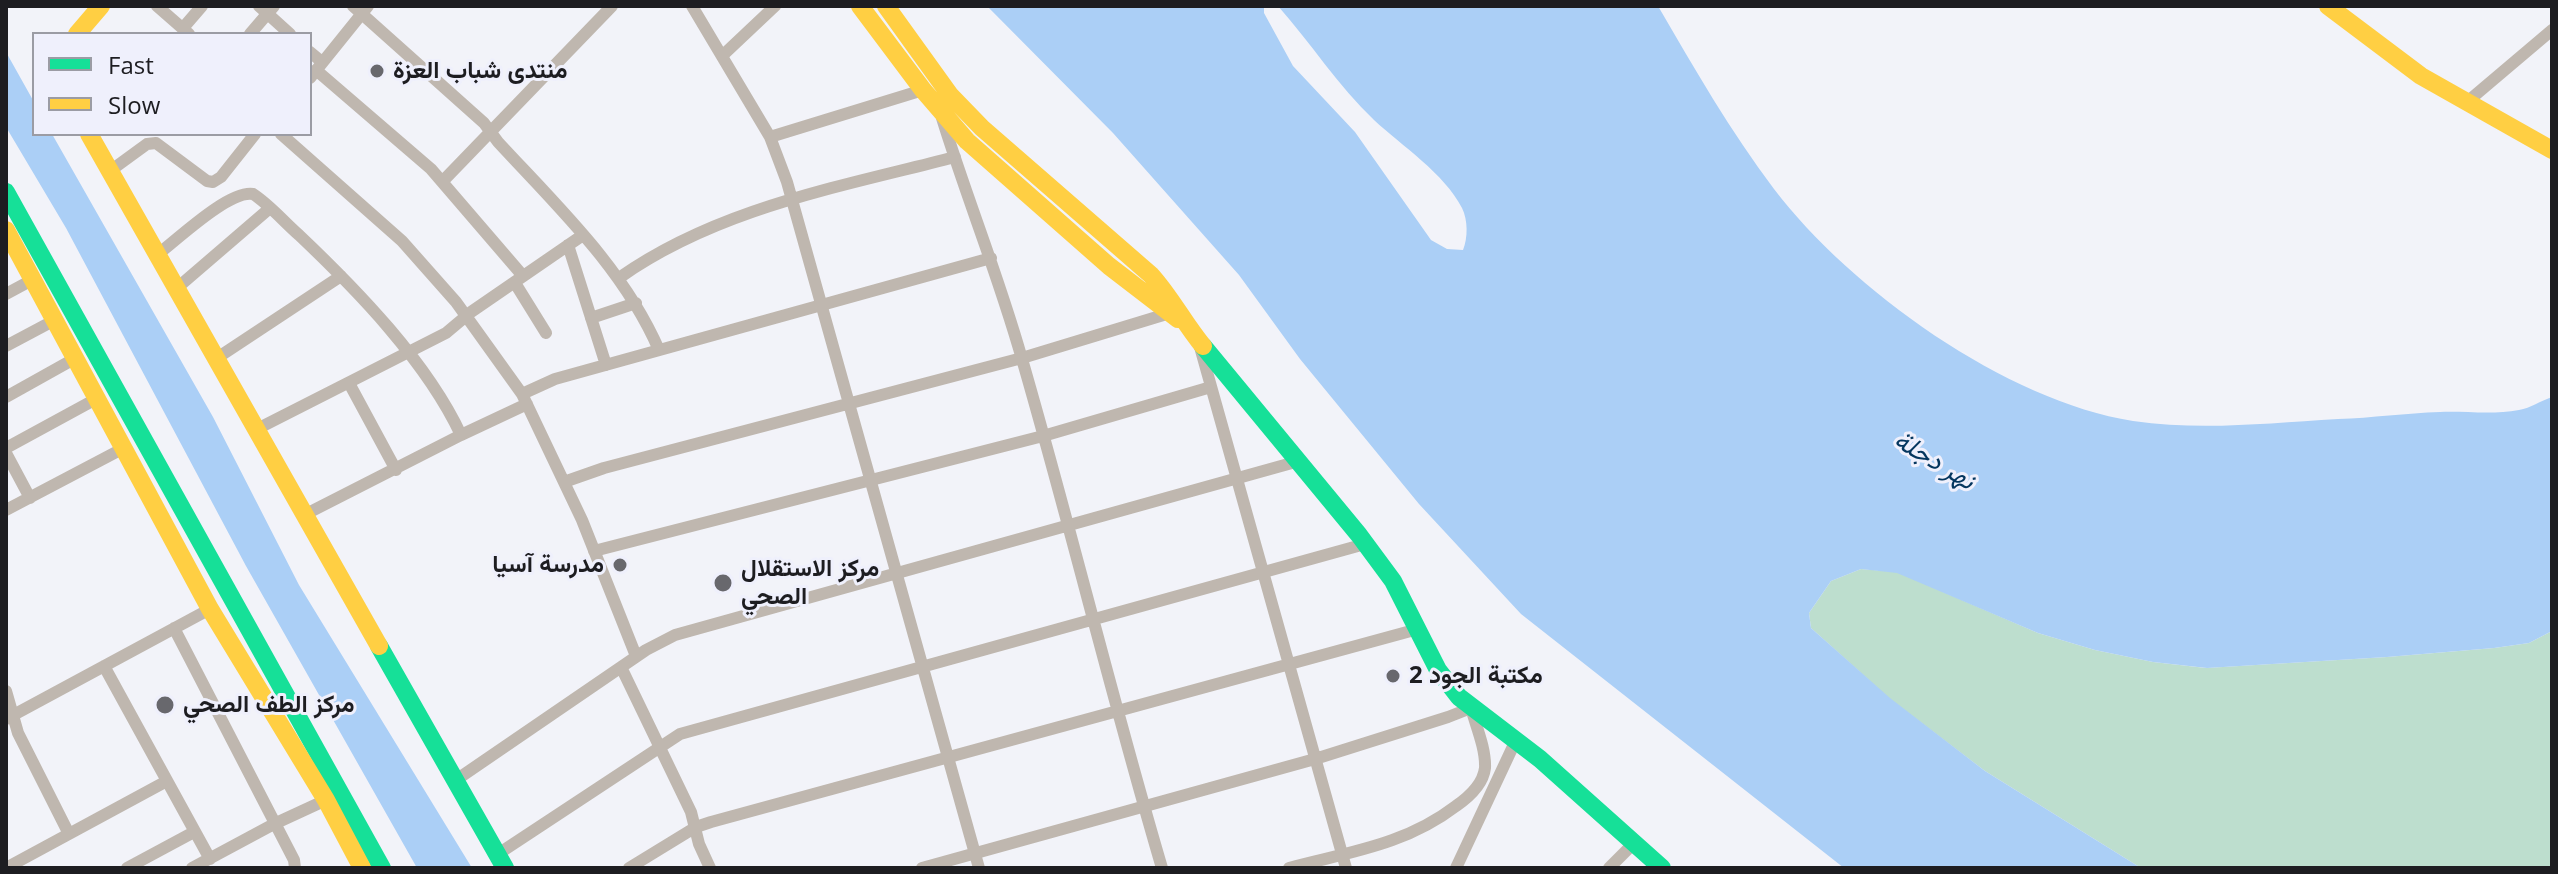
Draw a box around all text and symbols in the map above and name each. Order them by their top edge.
legend [32,32,312,136]
text: Fast [108,48,154,81]
place label: منتدى شباب العزة [393,57,568,85]
marker: منتدى شباب العزة [368,62,386,80]
text: Slow [108,88,160,121]
water label: نهر دجلة [1888,425,1980,497]
place label: مدرسة آسيا [492,551,604,579]
place label: مركز الاستقلال الصحي [741,555,879,611]
marker: مدرسة آسيا [611,556,629,574]
marker: مركز الاستقلال الصحي [712,572,734,594]
place label: مكتبة الجود 2 [1409,662,1543,690]
marker: مكتبة الجود 2 [1384,667,1402,685]
place label: مركز الطف الصحي [183,691,355,719]
marker: مركز الطف الصحي [154,694,176,716]

